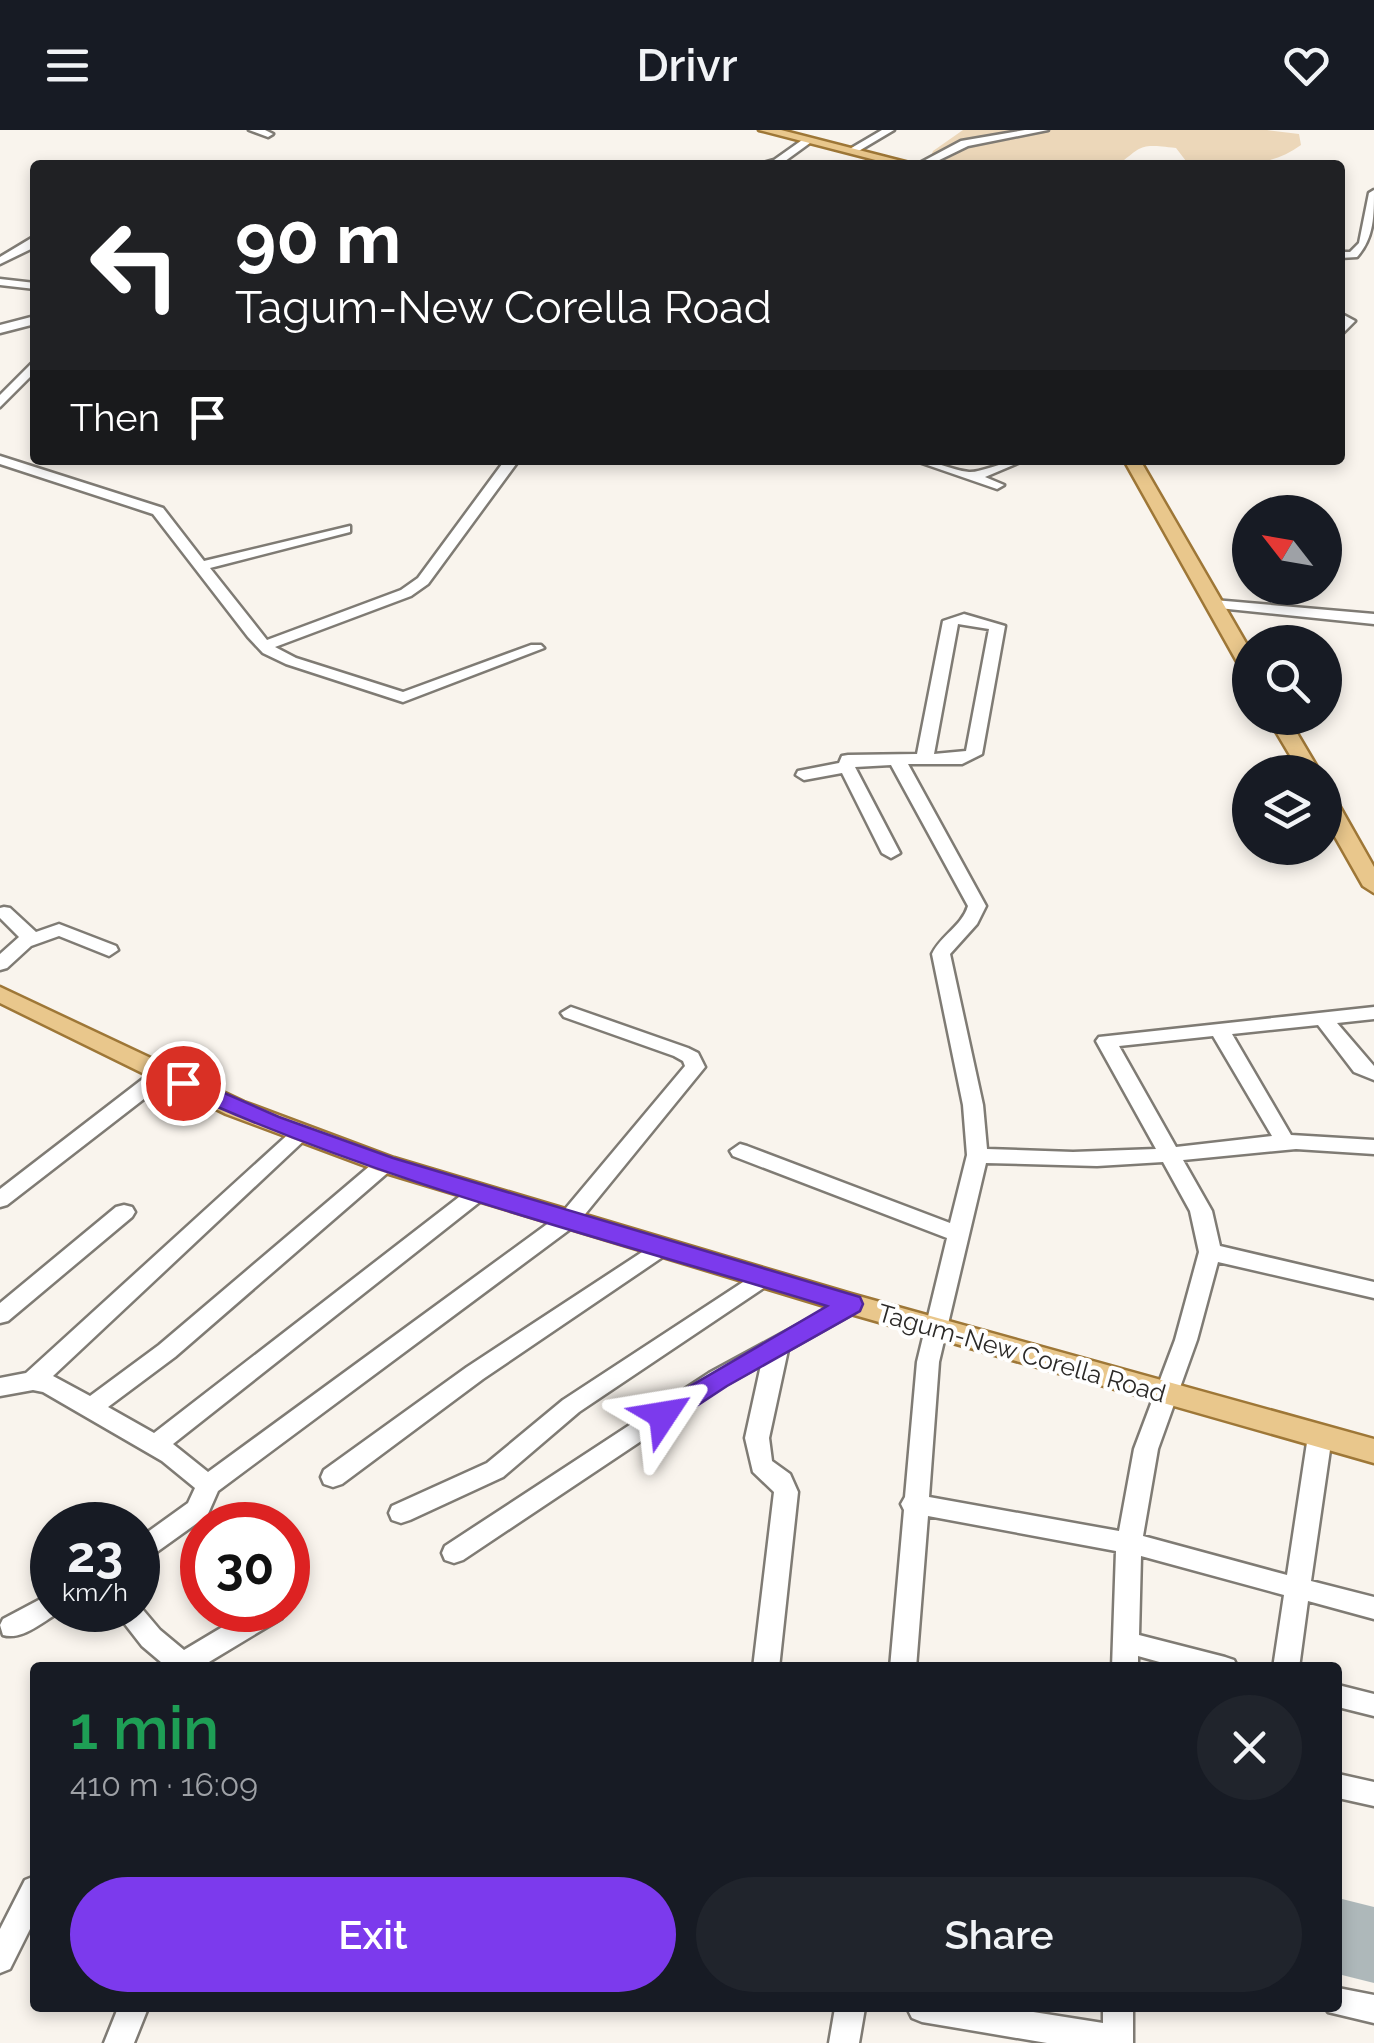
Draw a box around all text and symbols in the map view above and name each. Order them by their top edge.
icon: menu [40,38,95,93]
icon: heart [1279,38,1334,93]
text: Drivr [636,39,738,92]
text: 90 m [235,197,401,279]
icon: left [70,200,200,330]
text: Tagum-New Corella Road [235,281,772,334]
icon: arrive [180,390,235,445]
text: Then [70,395,160,440]
north arrow [1232,495,1342,605]
map controls [1232,495,1342,865]
button: search [1232,625,1342,735]
button: layers [1232,755,1342,865]
pin [141,1041,226,1126]
icon: arrive [156,1056,211,1111]
street label: Tagum-New Corella Road [875,1297,1169,1409]
position arrow [611,1363,715,1467]
speed limit sign: 30 [180,1502,310,1632]
text: 23 [67,1525,123,1584]
text: km/h [62,1577,128,1607]
text: 1 min [70,1693,219,1763]
button: close [1197,1695,1302,1800]
text: 410 m · 16:09 [70,1766,258,1803]
button: Exit [70,1877,676,1992]
button: Share [696,1877,1302,1992]

